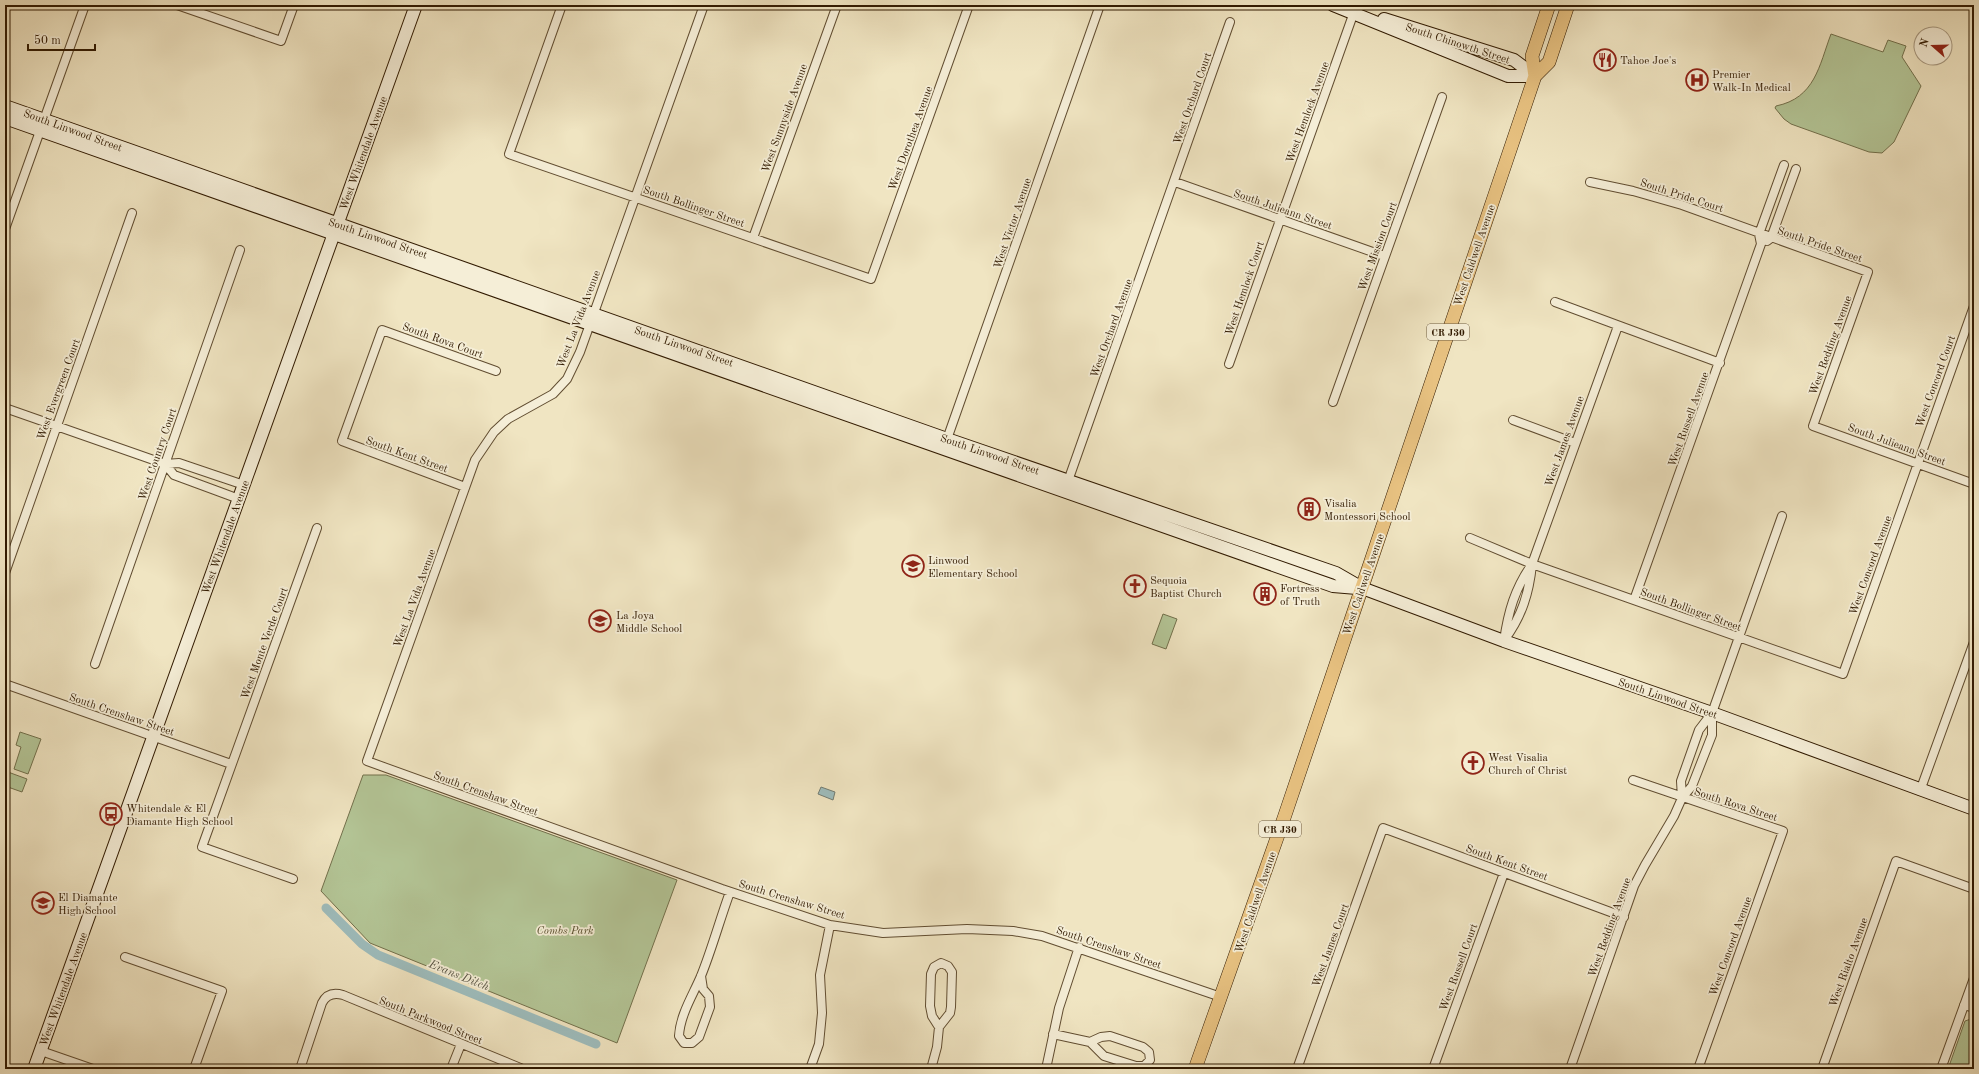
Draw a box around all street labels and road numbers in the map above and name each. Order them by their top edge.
street label: South Chinowth Street [1404,22,1511,67]
street label: West Orchard Court [1173,51,1214,146]
street label: West Hemlock Avenue [1285,60,1332,165]
street label: West Sunnyside Avenue [761,63,810,174]
street label: West Dorothea Avenue [887,85,935,192]
street label: West Whitendale Avenue [339,95,390,212]
street label: South Linwood Street [22,108,123,154]
street label: West Victor Avenue [993,177,1034,270]
street label: South Pride Court [1638,178,1725,215]
street label: South Bollinger Street [641,185,746,230]
street label: South Julieann Street [1232,188,1333,233]
street label: West Mission Court [1357,200,1400,292]
street label: West Caldwell Avenue [1453,204,1498,307]
street label: South Linwood Street [326,217,429,262]
street label: South Pride Street [1776,226,1864,265]
street label: West Hemlock Court [1224,240,1267,337]
street label: West La Vida Avenue [556,269,603,370]
street label: West Orchard Avenue [1089,278,1135,379]
street label: West Redding Avenue [1808,294,1854,397]
street label: South Rova Court [401,322,484,361]
road number: CR J30 [1427,324,1469,340]
street label: South Linwood Street [632,325,735,370]
street label: West Concord Court [1915,334,1958,429]
street label: West Evergreen Court [36,337,83,441]
street label: West Russell Avenue [1667,371,1712,468]
street label: West James Avenue [1544,395,1587,488]
street label: West Country Court [138,407,179,502]
street label: South Julieann Street [1846,423,1947,468]
street label: South Linwood Street [938,433,1041,478]
street label: South Kent Street [364,435,449,475]
street label: West Whitendale Avenue [201,479,252,596]
street label: West Concord Avenue [1848,514,1894,617]
street label: West Caldwell Avenue [1342,533,1387,636]
street label: West La Vida Avenue [393,548,438,649]
street label: West Monte Verde Court [240,586,291,701]
street label: South Bollinger Street [1638,587,1743,634]
street label: South Linwood Street [1616,677,1719,722]
street label: South Crenshaw Street [67,692,176,739]
street label: South Crenshaw Street [432,770,539,819]
street label: South Rova Street [1692,787,1779,824]
road number: CR J30 [1259,821,1301,837]
street label: South Kent Street [1464,843,1549,883]
street label: West Caldwell Avenue [1234,851,1279,954]
street label: West Redding Avenue [1587,876,1633,979]
street label: South Crenshaw Street [737,879,846,922]
street label: West Concord Avenue [1708,895,1754,998]
street label: West James Court [1311,902,1352,989]
street label: West Rialto Avenue [1828,916,1871,1009]
street label: West Russell Court [1439,922,1480,1013]
street label: South Crenshaw Street [1054,925,1163,972]
street label: West Whitendale Avenue [39,931,90,1048]
street label: South Parkwood Street [377,996,484,1047]

